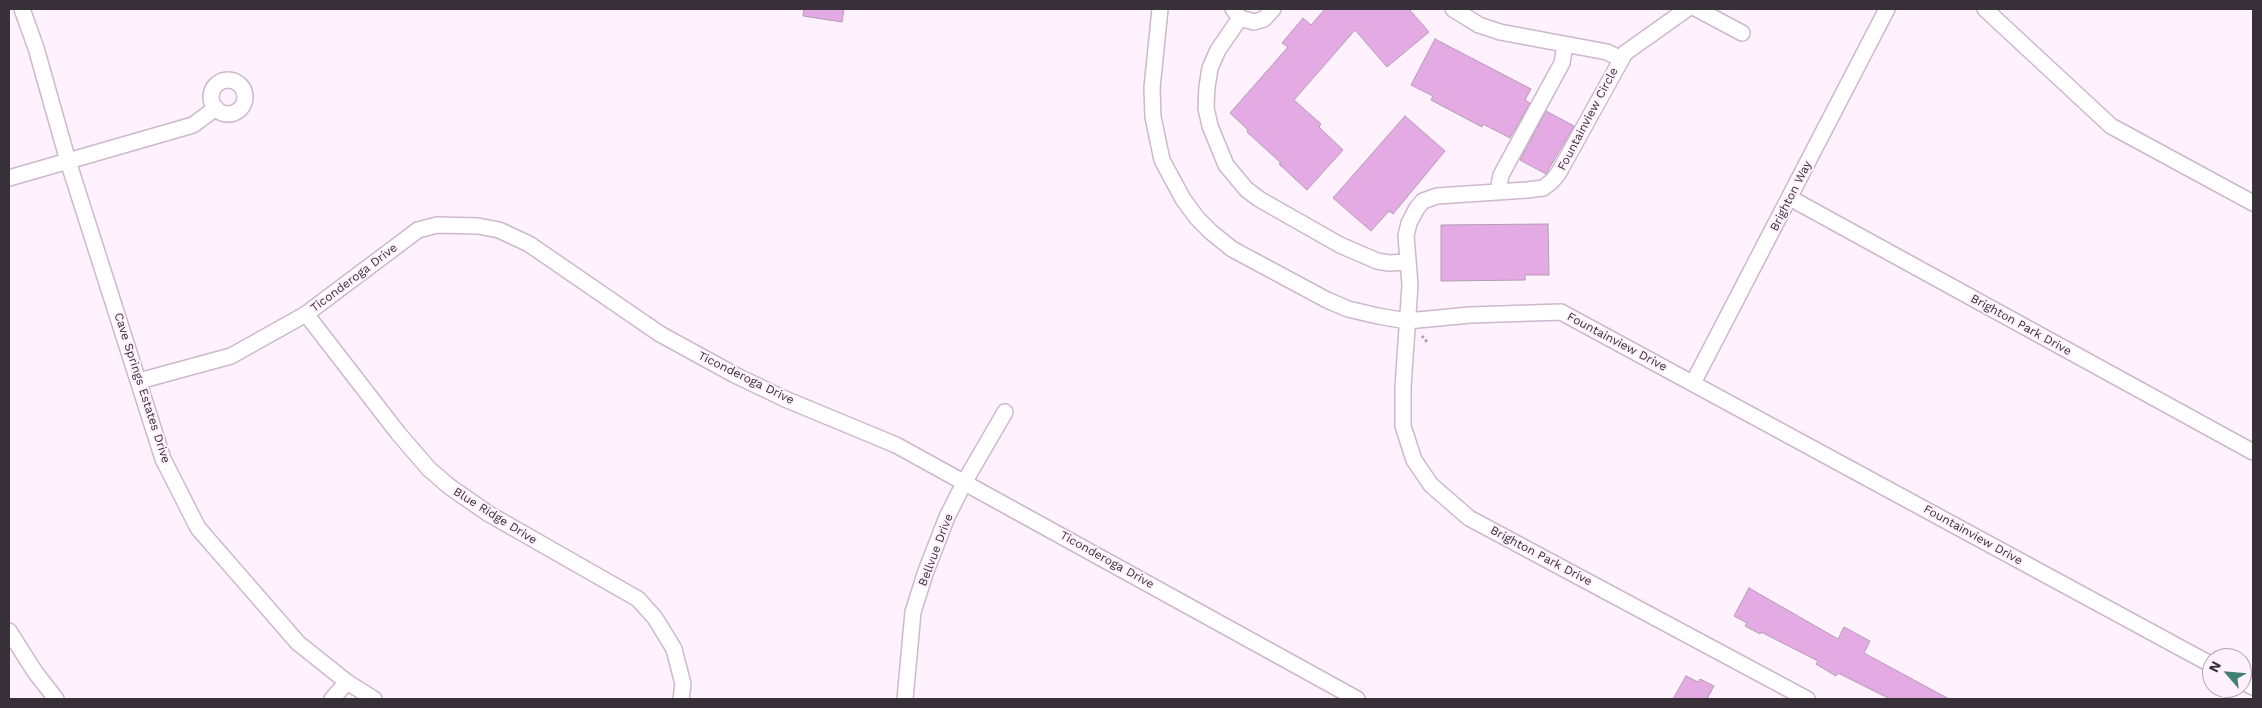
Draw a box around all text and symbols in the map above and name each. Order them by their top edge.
street label: Fountainview Circle [1555,65,1621,173]
street label: Brighton Way [1767,158,1815,234]
street label: Ticonderoga Drive [308,241,400,315]
street label: Brighton Park Drive [1968,291,2074,359]
street label: Fountainview Drive [1565,310,1669,374]
street label: Cave Springs Estates Drive [111,311,173,465]
street label: Ticonderoga Drive [696,349,796,407]
street label: Blue Ridge Drive [451,485,539,547]
street label: Fountainview Drive [1921,502,2025,568]
street label: Bellvue Drive [916,512,956,588]
street label: Brighton Park Drive [1488,523,1594,589]
street label: Ticonderoga Drive [1058,528,1156,592]
north arrow [2202,648,2252,698]
text: N [2205,658,2224,675]

